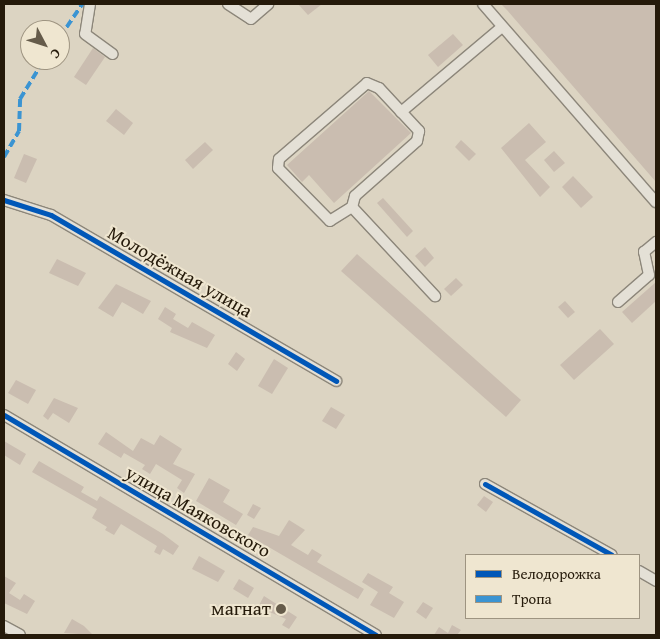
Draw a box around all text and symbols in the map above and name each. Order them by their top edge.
north arrow [20,20,70,70]
text: С [46,45,66,63]
street label: Молодёжная улица [104,221,256,323]
street label: улица Маяковского [121,461,275,563]
legend [465,554,640,619]
text: Велодорожка [512,563,601,584]
text: Тропа [512,588,552,609]
place label: магнат [211,598,271,620]
marker: магнат [275,603,287,615]

